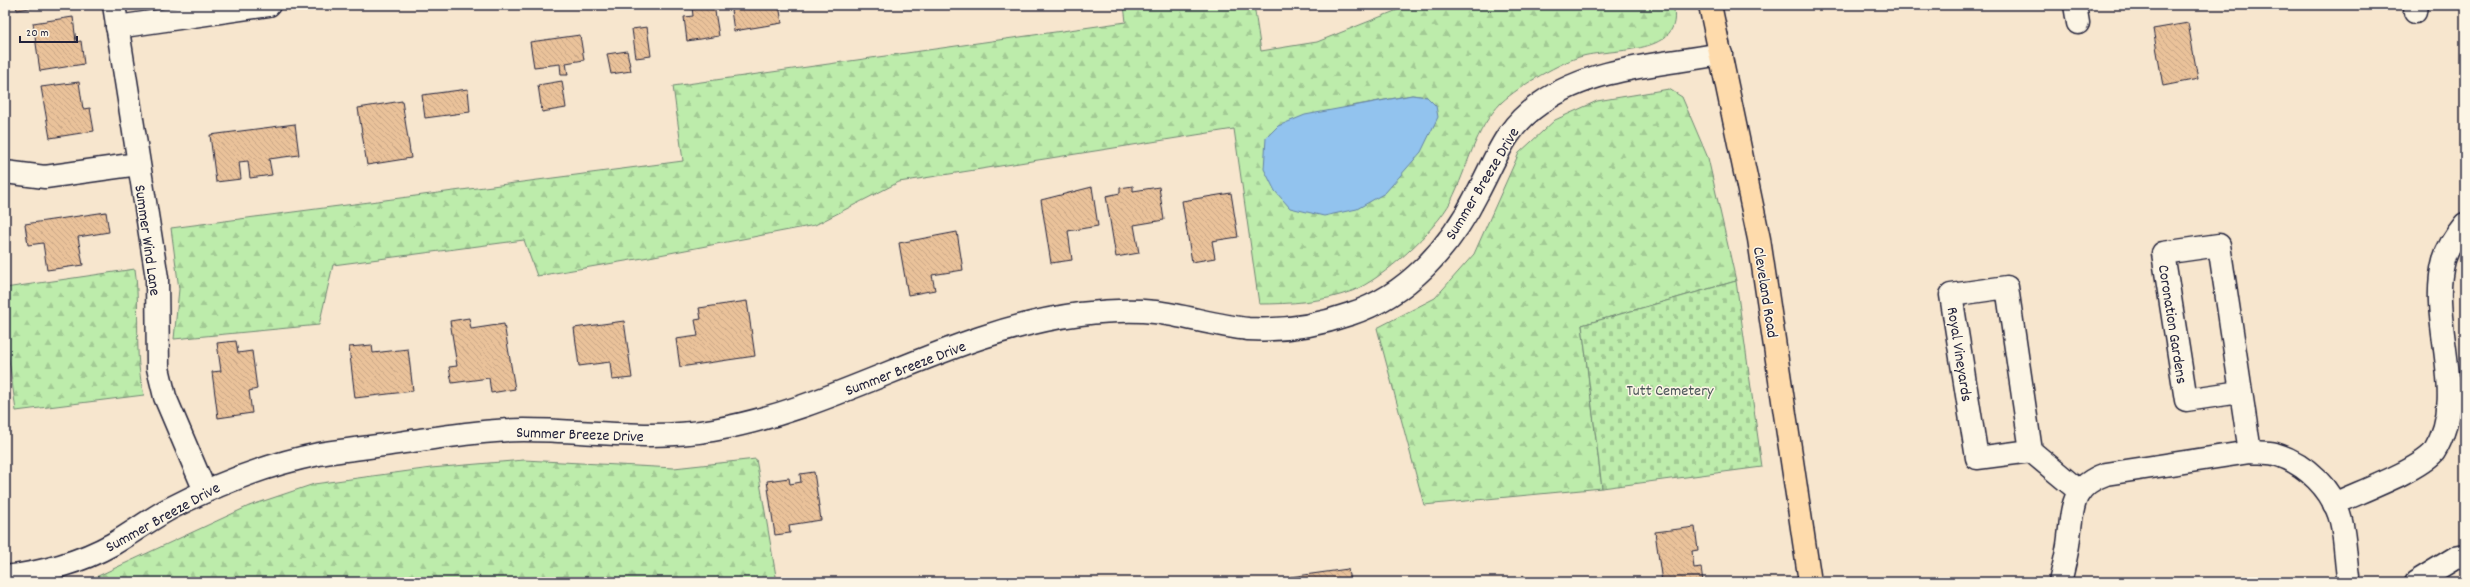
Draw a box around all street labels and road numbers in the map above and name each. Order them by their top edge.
street label: Summer Breeze Drive [1440,124,1526,245]
street label: Summer Wind Lane [127,183,166,297]
street label: Cleveland Road [1746,245,1783,340]
street label: Coronation Gardens [2151,263,2192,386]
street label: Royal Vineyards [1940,305,1977,404]
street label: Summer Breeze Drive [842,336,970,403]
street label: Summer Breeze Drive [516,422,644,449]
street label: Summer Breeze Drive [102,477,225,559]

